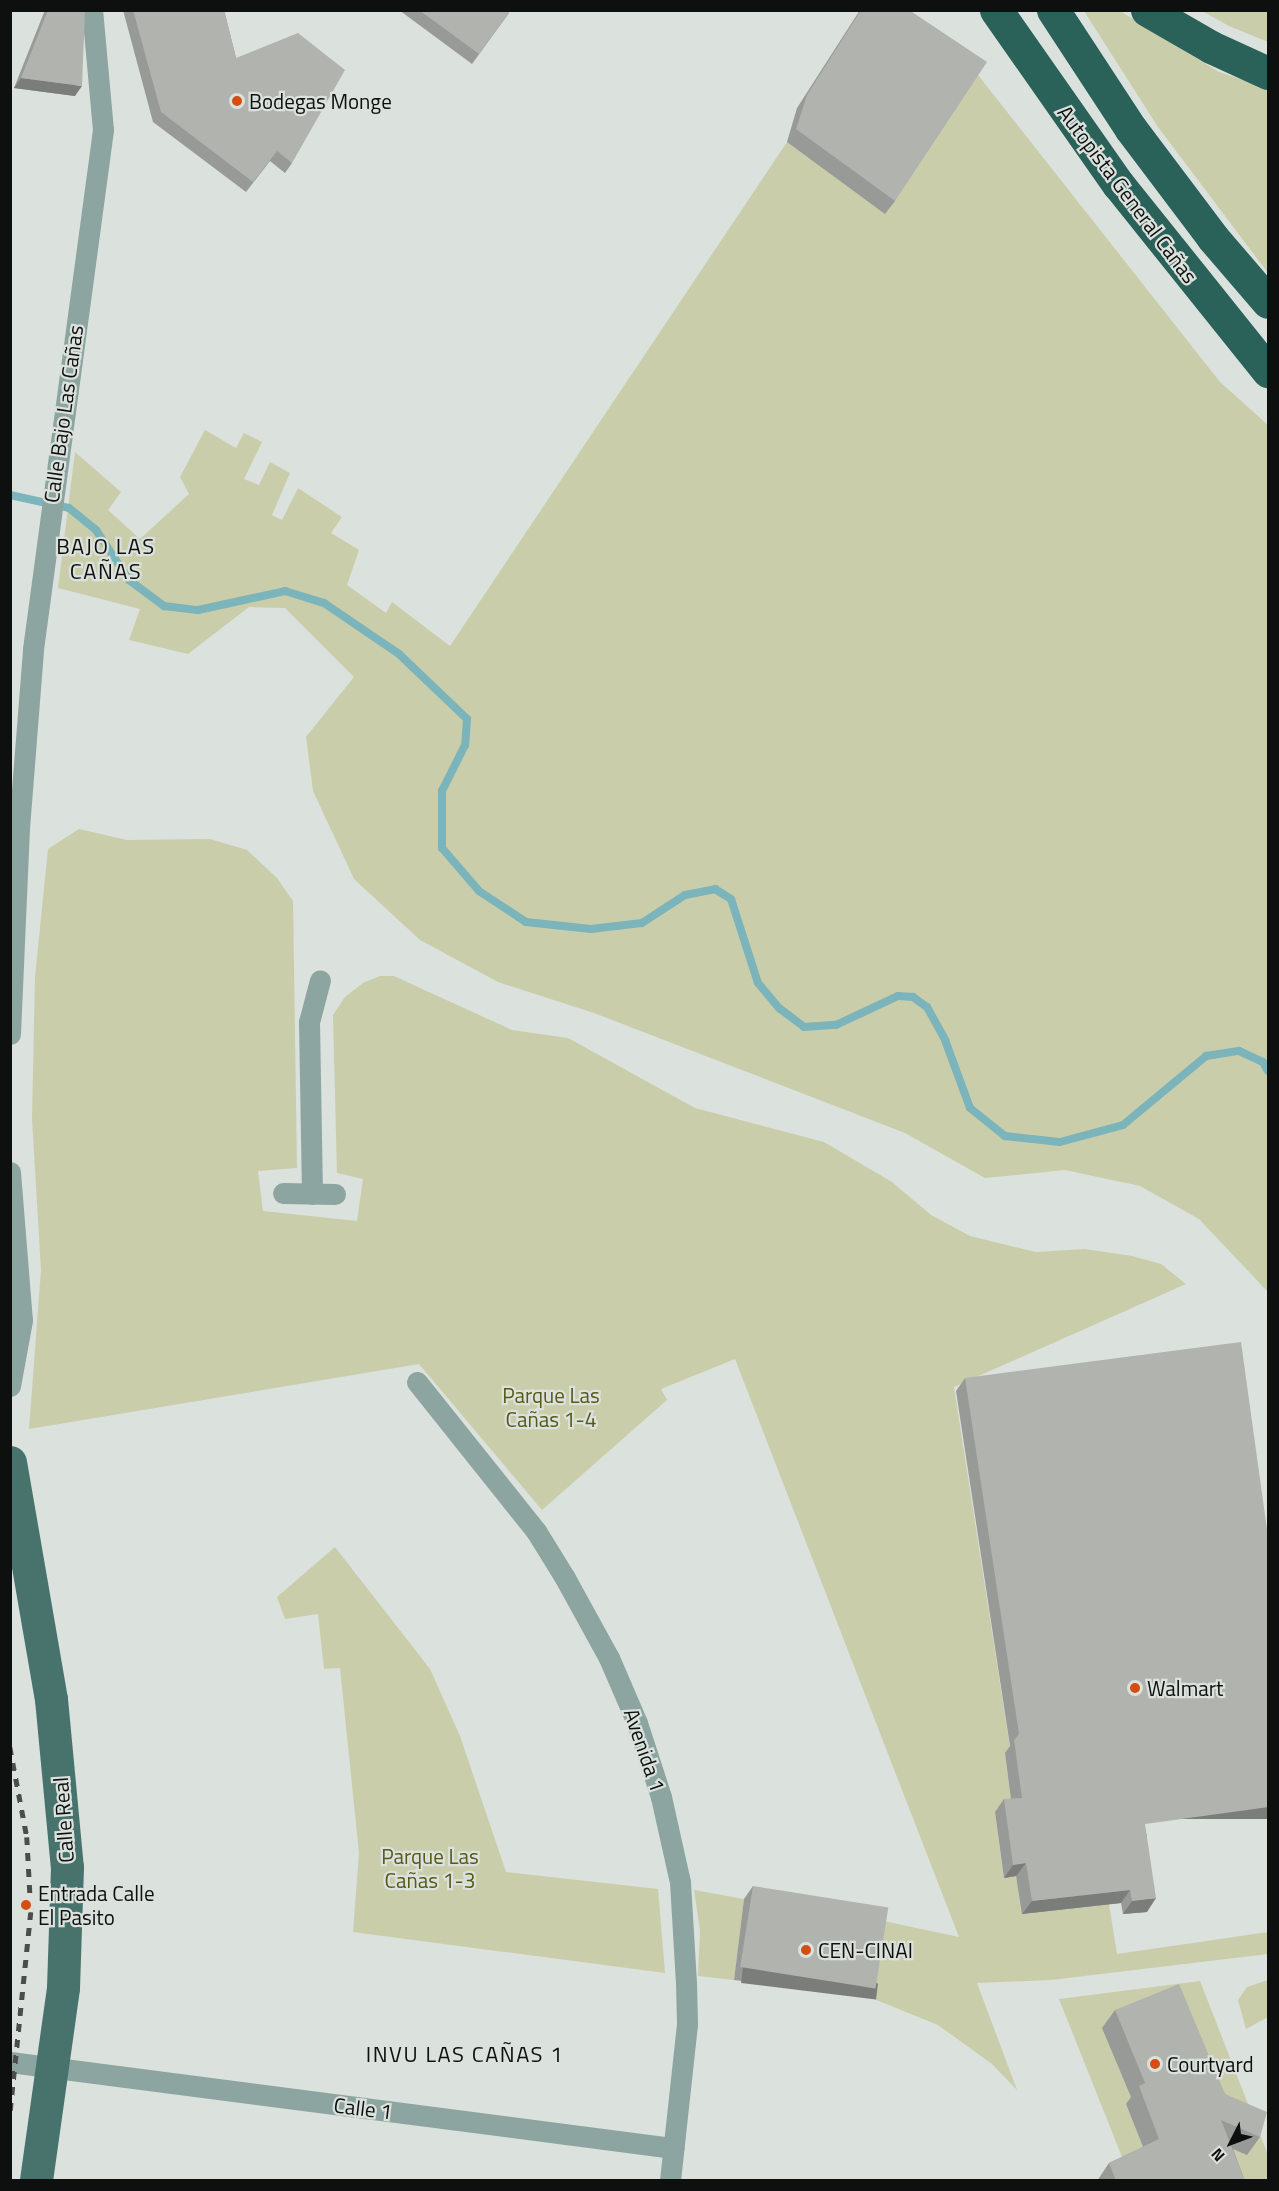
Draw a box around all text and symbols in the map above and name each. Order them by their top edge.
place label: Bodegas Monge [249,88,392,114]
marker: Bodegas Monge [230,94,244,108]
street label: Autopista General Cañas [1053,100,1203,288]
street label: Calle Bajo Las Cañas [38,324,88,504]
district label: BAJO LAS CAÑAS [56,533,156,584]
park label: Parque Las Cañas 1-4 [502,1382,600,1432]
place label: Walmart [1147,1675,1223,1701]
marker: Walmart [1128,1681,1142,1695]
street label: Avenida 1 [619,1705,671,1795]
street label: Calle Real [47,1776,79,1864]
park label: Parque Las Cañas 1-3 [381,1843,479,1893]
place label: Entrada Calle El Pasito [38,1880,154,1930]
marker: Entrada Calle El Pasito [19,1898,33,1912]
place label: CEN-CINAI [818,1937,913,1963]
marker: CEN-CINAI [799,1943,813,1957]
district label: INVU LAS CAÑAS 1 [366,2042,564,2068]
place label: Courtyard [1167,2051,1254,2077]
marker: Courtyard [1148,2057,1162,2071]
street label: Calle 1 [332,2092,394,2124]
north arrow [1201,2113,1261,2173]
text: N [1205,2143,1230,2167]

